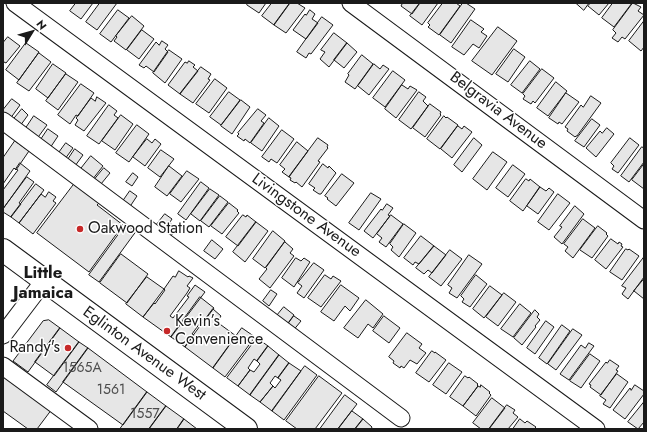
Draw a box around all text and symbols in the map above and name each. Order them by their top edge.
north arrow [12,12,52,52]
text: N [33,16,51,33]
street label: Belgravia Avenue [446,68,550,154]
street label: Livingstone Avenue [248,170,364,262]
place label: Oakwood Station [88,219,203,239]
marker: Oakwood Station [75,224,85,234]
district label: Little Jamaica [13,264,73,304]
street label: Eglinton Avenue West [79,303,209,405]
place label: Kevin’s Convenience [175,312,263,350]
marker: Kevin’s Convenience [162,326,172,336]
place label: Randy's [9,338,60,358]
marker: Randy's [63,343,73,353]
house number: 1565A [62,361,102,377]
house number: 1561 [97,383,125,399]
house number: 1557 [130,407,160,423]

